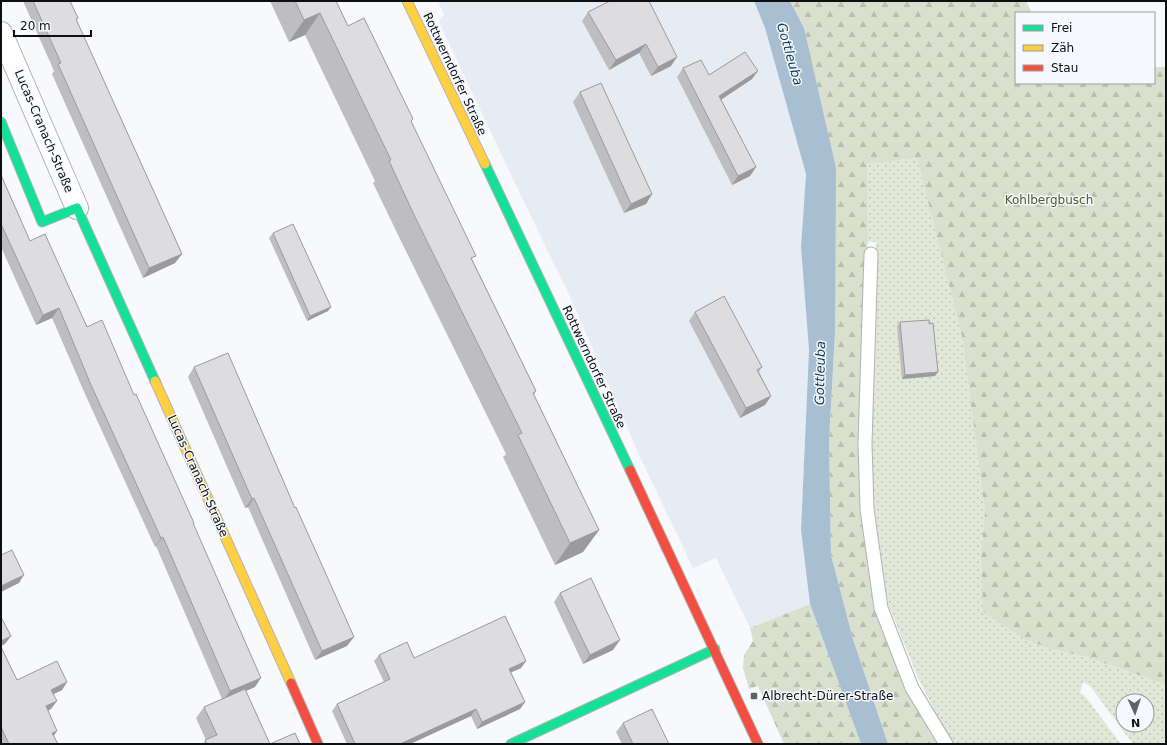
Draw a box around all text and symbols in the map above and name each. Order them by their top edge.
street label: Rottwerndorfer Straße [420,10,490,138]
scale bar [14,12,91,38]
legend [1015,12,1155,84]
text: 20 m [20,19,51,33]
water label: Gottleuba [774,21,806,87]
text: Frei [1051,21,1072,35]
text: Zäh [1051,41,1074,55]
text: Stau [1051,61,1078,75]
street label: Lucas-Cranach-Straße [12,67,76,195]
park label: Kohlbergbusch [1005,193,1093,207]
street label: Rottwerndorfer Straße [559,303,629,431]
water label: Gottleuba [812,341,828,405]
street label: Lucas-Cranach-Straße [165,413,231,539]
place label: Albrecht-Dürer-Straße [762,689,893,703]
marker: Albrecht-Dürer-Straße [749,691,759,701]
north arrow [1115,693,1155,733]
text: N [1131,716,1140,729]

